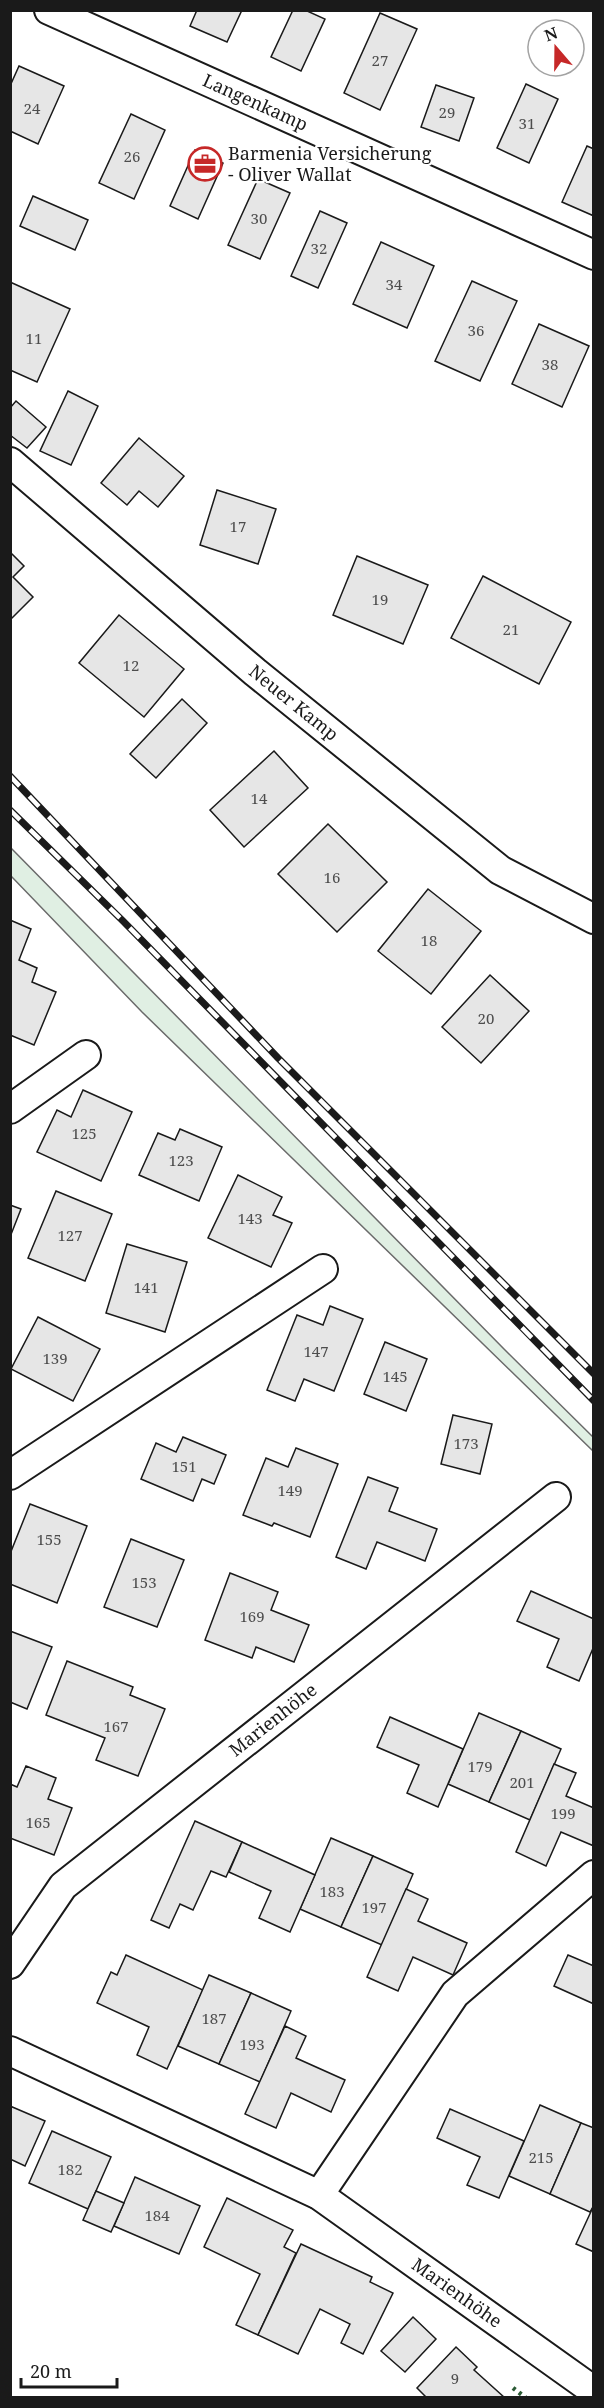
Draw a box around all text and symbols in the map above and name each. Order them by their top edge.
north arrow [526,18,586,78]
text: N [541,21,561,46]
house number: 27 [372,50,388,70]
street label: Langenkamp [199,68,312,136]
house number: 24 [24,98,41,118]
house number: 29 [439,102,455,122]
house number: 31 [519,113,535,133]
place label: Barmenia Versicherung - Oliver Wallat [228,141,432,186]
house number: 26 [124,146,140,166]
office icon: Barmenia Versicherung - Oliver Wallat [187,146,223,182]
house number: 30 [251,208,267,228]
house number: 32 [311,238,327,258]
house number: 34 [386,274,403,294]
house number: 36 [468,320,484,340]
house number: 11 [26,328,42,348]
house number: 38 [542,354,558,374]
house number: 17 [230,516,246,536]
house number: 19 [372,589,388,609]
house number: 21 [503,619,519,639]
house number: 12 [123,655,139,675]
street label: Neuer Kamp [244,659,344,746]
house number: 14 [251,788,268,808]
house number: 16 [324,867,340,887]
house number: 18 [421,930,437,950]
house number: 20 [478,1008,494,1028]
house number: 125 [71,1123,97,1143]
house number: 123 [168,1150,194,1170]
house number: 143 [237,1208,263,1228]
house number: 127 [57,1225,83,1245]
house number: 141 [133,1277,159,1297]
house number: 147 [303,1341,329,1361]
house number: 139 [42,1348,68,1368]
house number: 145 [382,1366,408,1386]
house number: 173 [453,1433,479,1453]
house number: 151 [171,1456,197,1476]
house number: 149 [277,1480,303,1500]
house number: 155 [36,1529,62,1549]
house number: 153 [131,1572,157,1592]
house number: 169 [239,1606,265,1626]
street label: Marienhöhe [224,1677,321,1761]
house number: 167 [103,1716,129,1736]
house number: 179 [467,1756,493,1776]
house number: 201 [509,1772,535,1792]
house number: 199 [550,1803,576,1823]
house number: 165 [25,1812,51,1832]
house number: 183 [319,1881,345,1901]
house number: 197 [361,1897,387,1917]
house number: 187 [201,2008,227,2028]
house number: 193 [239,2034,265,2054]
house number: 215 [528,2147,554,2167]
house number: 182 [57,2159,83,2179]
house number: 184 [144,2205,170,2225]
street label: Marienhöhe [407,2252,507,2333]
scale bar [21,2351,117,2389]
text: 20 m [30,2359,72,2383]
house number: 9 [451,2368,459,2388]

